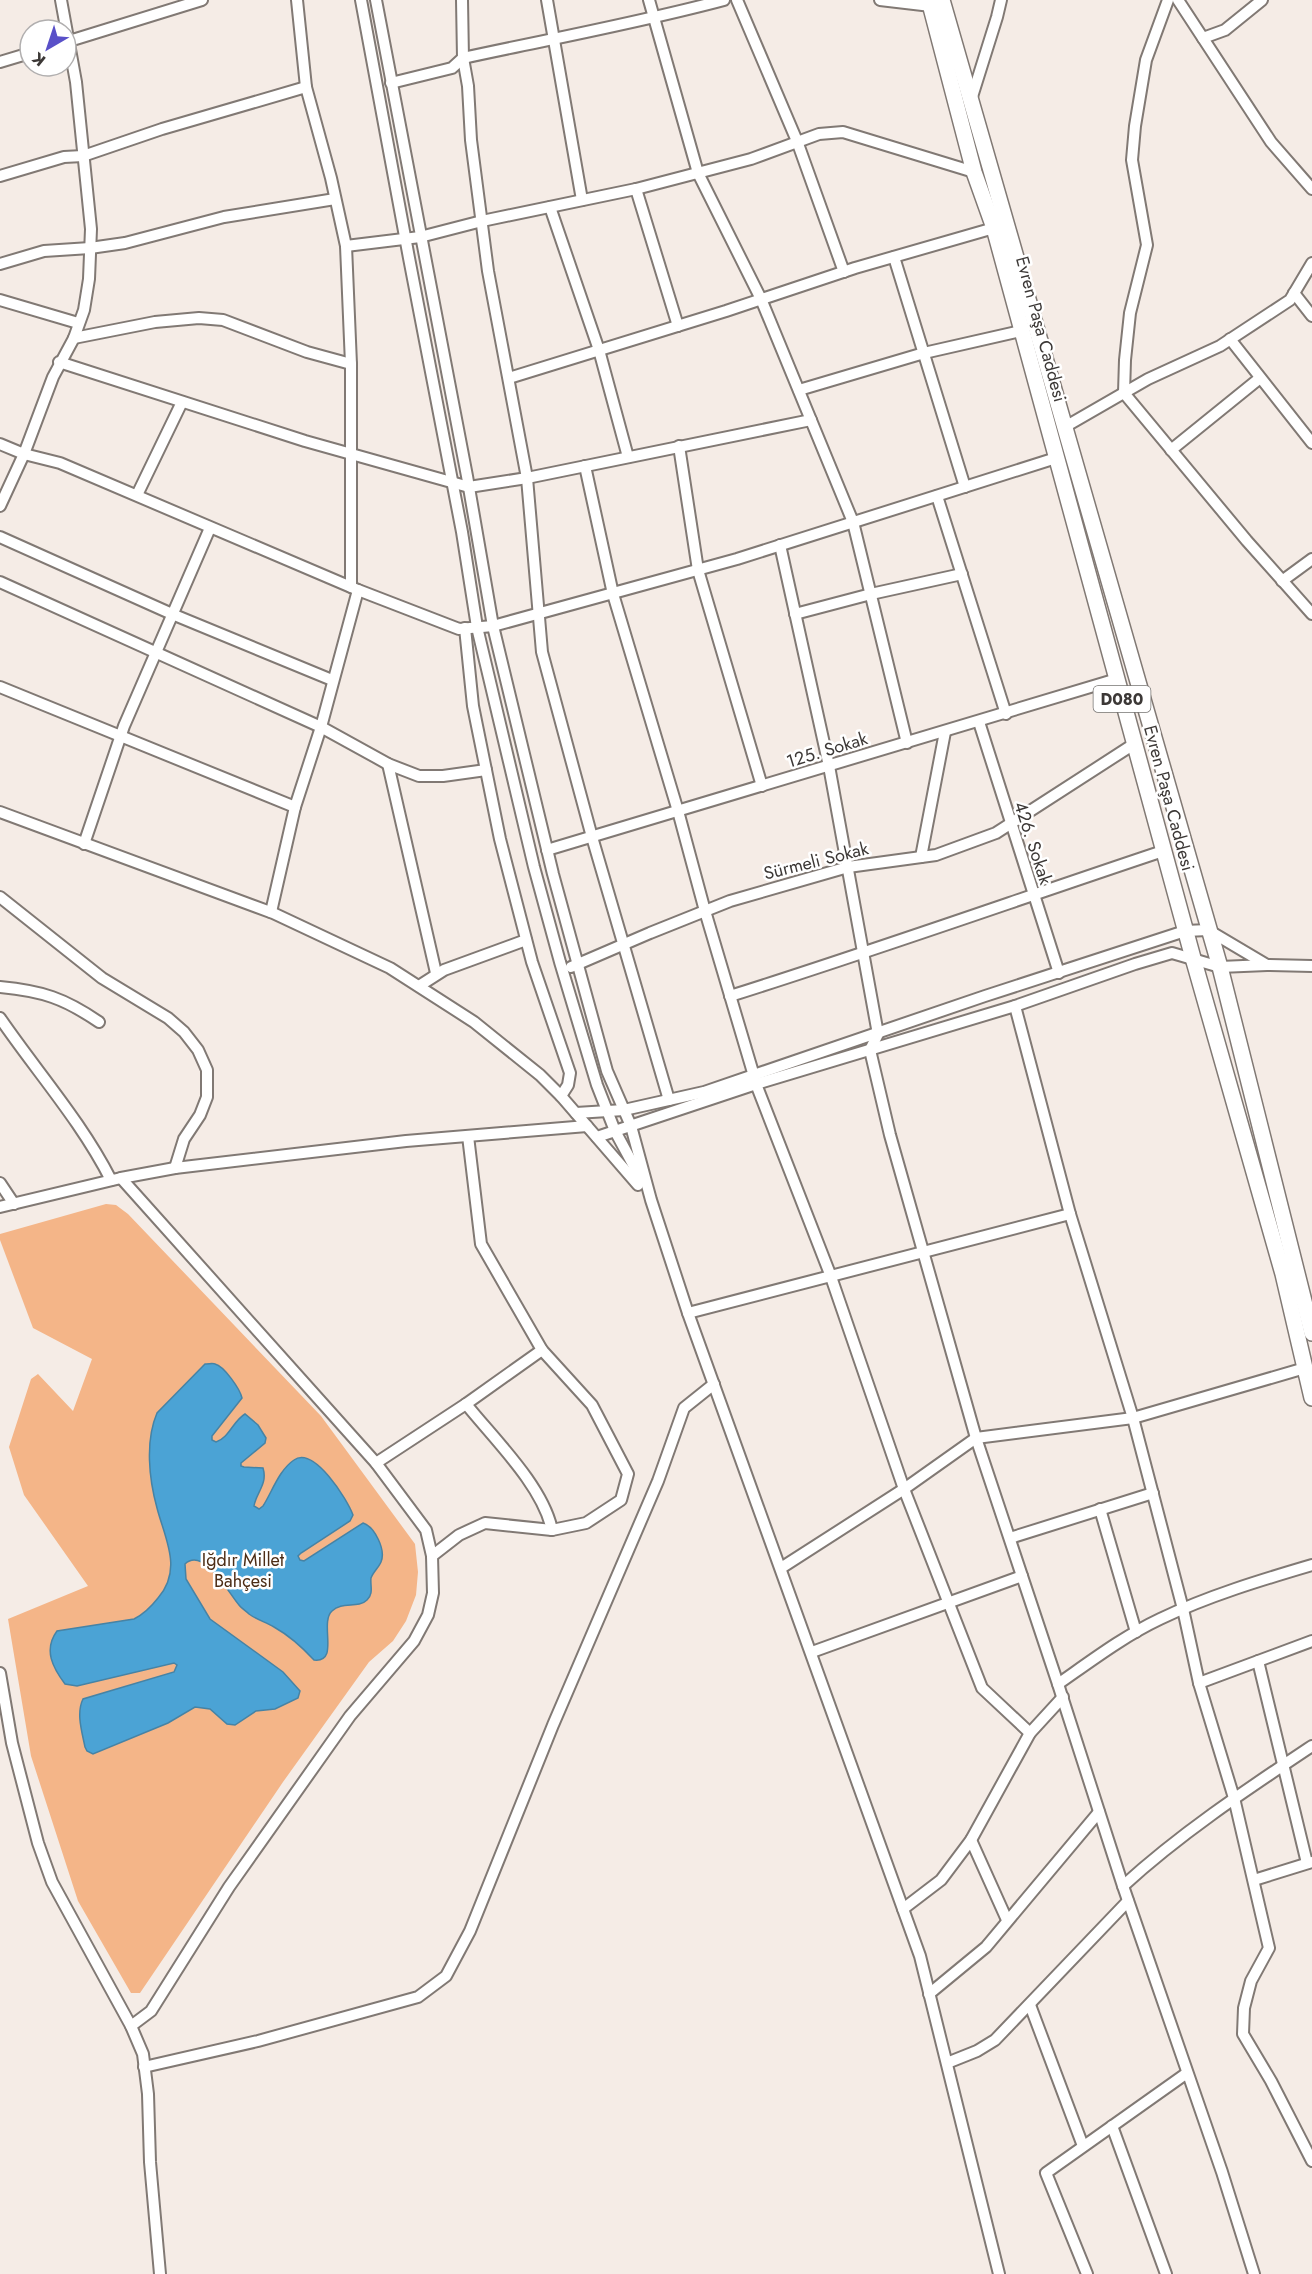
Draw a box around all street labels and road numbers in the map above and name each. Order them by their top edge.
street label: Evren Paşa Caddesi [1009,253,1073,405]
road number: D080 [1094,686,1150,712]
street label: Evren Paşa Caddesi [1137,722,1201,874]
street label: 125. Sokak [783,725,871,775]
street label: 426. Sokak [1007,798,1059,888]
street label: Sürmeli Sokak [761,835,871,887]

